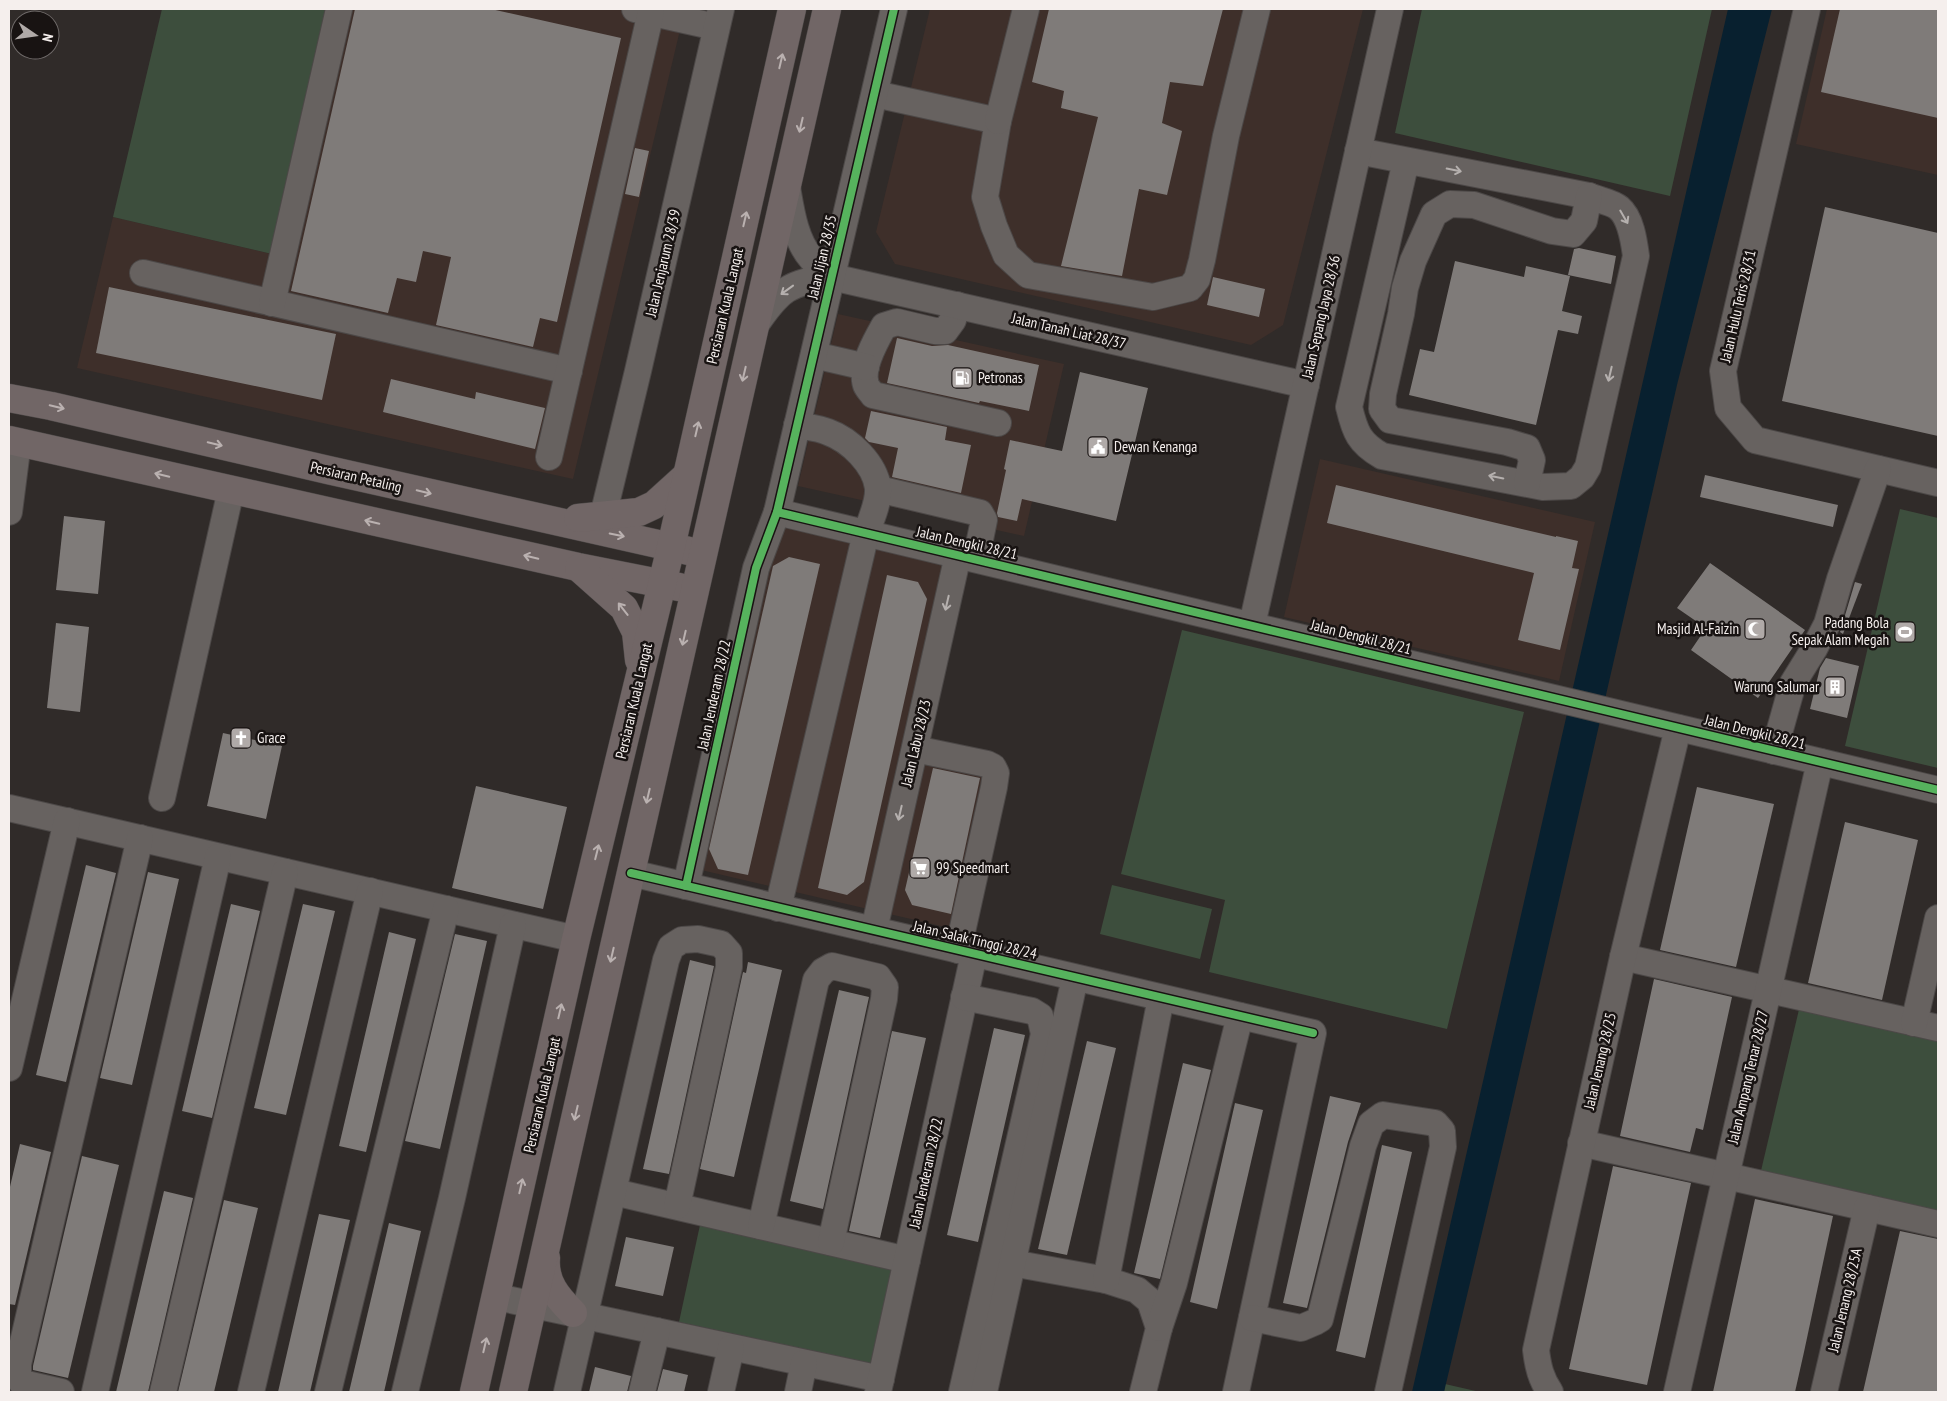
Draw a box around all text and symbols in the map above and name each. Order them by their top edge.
north arrow [10,10,60,60]
text: N [38,32,57,44]
one-way arrow [777,53,786,69]
one-way arrow [796,116,805,132]
one-way arrow [1445,166,1461,176]
street label: Jalan Jenjarum 28/39 [641,207,684,319]
one-way arrow [1619,209,1629,224]
one-way arrow [741,211,750,227]
street label: Jalan Jijan 28/35 [802,213,840,302]
street label: Persiaran Kuala Langat [702,246,747,366]
street label: Jalan Hulu Teris 28/31 [1715,248,1760,365]
street label: Jalan Sepang Jaya 28/36 [1297,253,1344,381]
one-way arrow [780,285,794,295]
street label: Jalan Tanah Liat 28/37 [1009,308,1128,353]
one-way arrow [739,365,748,381]
one-way arrow [1605,365,1614,381]
fuel station icon: Petronas [950,366,974,390]
place label: Petronas [978,368,1023,387]
one-way arrow [48,403,64,412]
one-way arrow [693,421,702,437]
public building icon: Dewan Kenanga [1086,435,1110,459]
place label: Dewan Kenanga [1114,437,1197,456]
one-way arrow [206,440,222,449]
street label: Persiaran Petaling [309,457,404,496]
one-way arrow [155,470,171,479]
one-way arrow [1489,472,1505,482]
one-way arrow [416,488,432,497]
one-way arrow [365,516,381,526]
street label: Jalan Dengkil 28/21 [914,521,1020,563]
one-way arrow [609,531,625,541]
one-way arrow [523,552,539,561]
one-way arrow [942,594,951,610]
one-way arrow [618,603,629,616]
place label: Padang Bola Sepak Alam Megah [1791,613,1889,649]
street label: Jalan Dengkil 28/21 [1308,615,1413,658]
mosque icon: Masjid Al-Faizin [1743,617,1767,641]
place label: Masjid Al-Faizin [1657,619,1739,638]
sports icon: Padang Bola Sepak Alam Megah [1893,620,1917,644]
one-way arrow [679,630,688,646]
street label: Jalan Jenderam 28/22 [692,638,734,753]
street label: Persiaran Kuala Langat [611,641,656,761]
building icon: Warung Salumar [1823,675,1847,699]
place label: Warung Salumar [1734,677,1820,696]
street label: Jalan Labu 28/23 [896,698,935,789]
street label: Jalan Dengkil 28/21 [1702,710,1807,753]
church icon: Grace [229,726,253,750]
place label: Grace [257,728,286,747]
one-way arrow [643,788,652,804]
one-way arrow [895,804,905,820]
one-way arrow [593,845,602,861]
supermarket icon: 99 Speedmart [908,856,932,880]
place label: 99 Speedmart [936,858,1009,877]
street label: Jalan Salak Tinggi 28/24 [910,916,1039,963]
one-way arrow [607,946,616,962]
one-way arrow [556,1003,565,1019]
street label: Jalan Ampang Tenar 28/27 [1723,1008,1772,1146]
street label: Jalan Jenang 28/25 [1579,1011,1620,1112]
street label: Persiaran Kuala Langat [519,1035,564,1155]
one-way arrow [571,1105,580,1121]
street label: Jalan Jenderam 28/22 [904,1116,946,1231]
one-way arrow [517,1179,526,1195]
street label: Jalan Jenang 28/25A [1823,1245,1866,1355]
one-way arrow [481,1337,490,1353]

